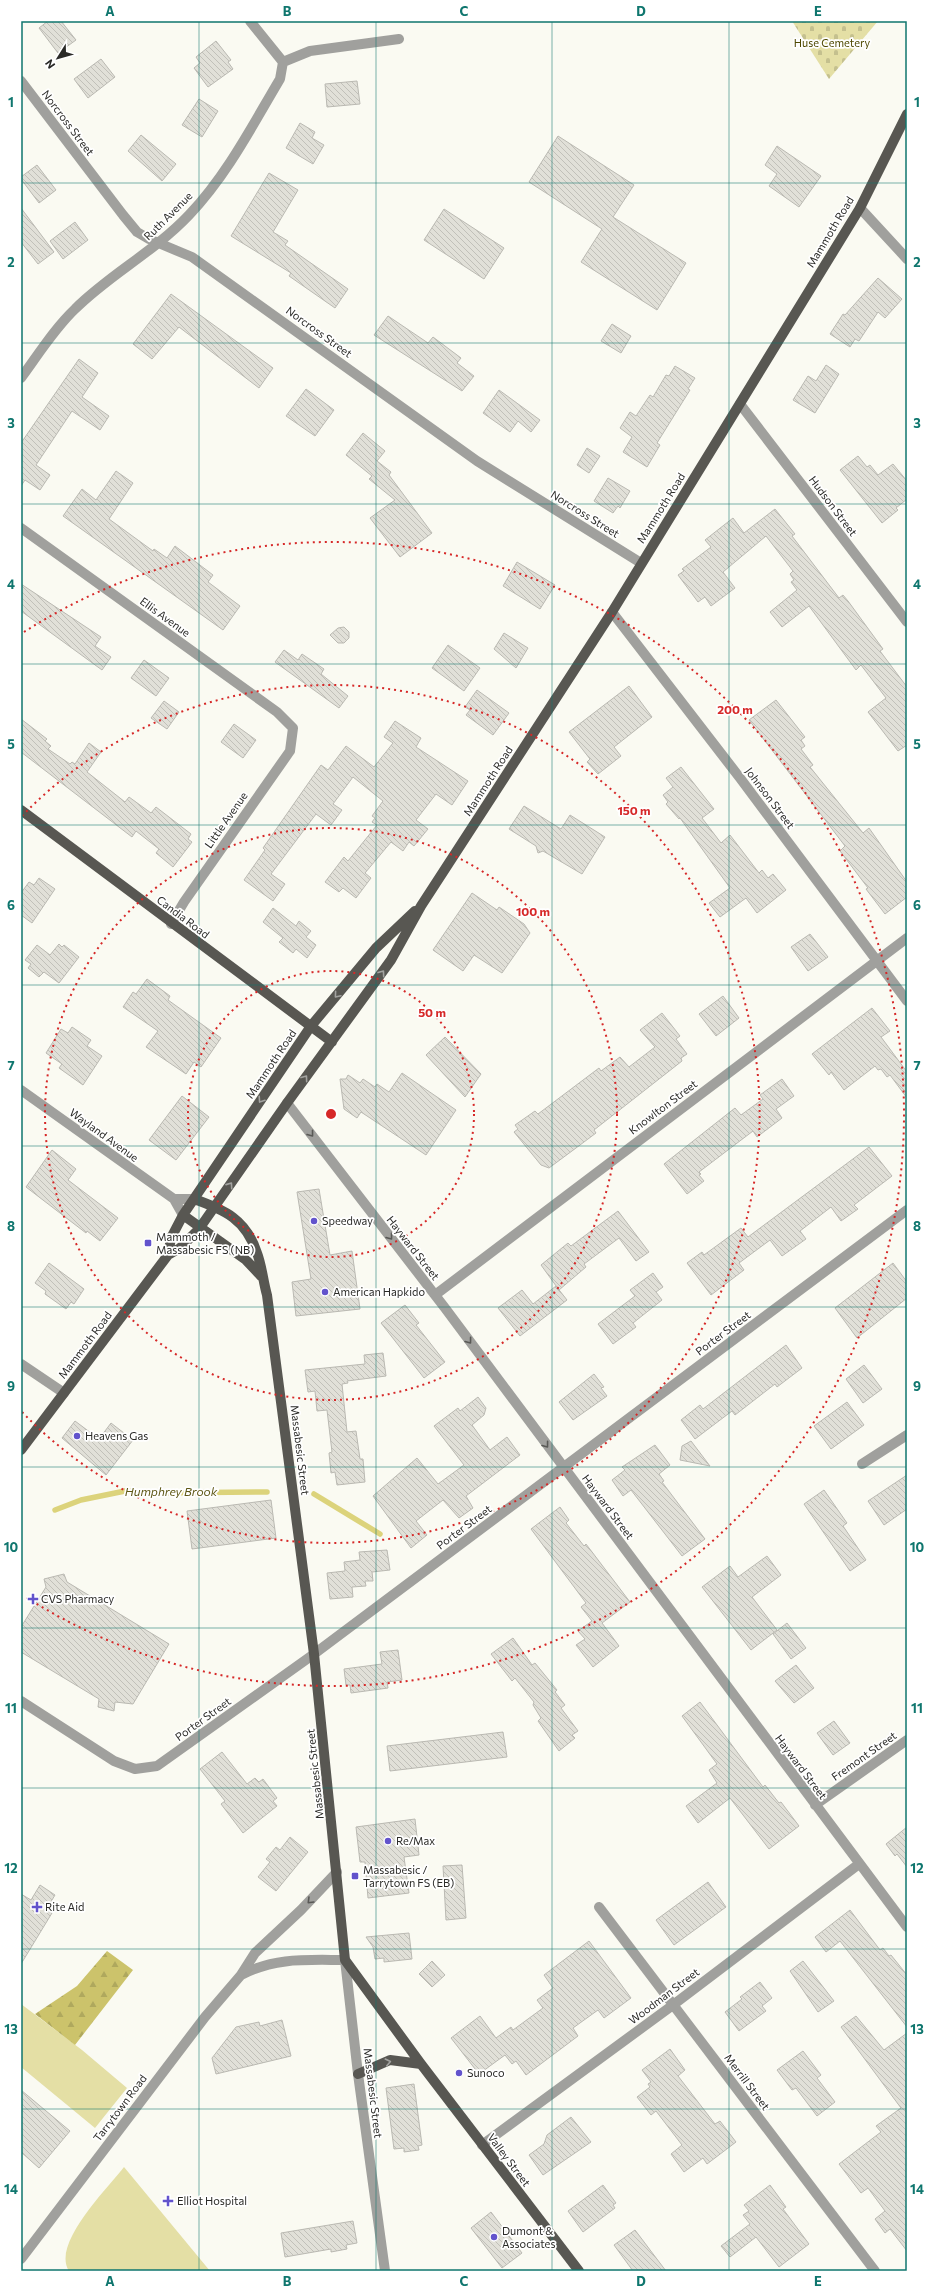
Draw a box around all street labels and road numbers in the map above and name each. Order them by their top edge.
street label: Norcross Street [40,87,97,158]
street label: Ruth Avenue [141,189,195,243]
street label: Mammoth Road [803,194,856,270]
street label: Norcross Street [284,303,355,360]
street label: Mammoth Road [634,470,687,545]
street label: Hudson Street [807,473,860,539]
street label: Norcross Street [549,487,622,540]
street label: Ellis Avenue [138,594,193,639]
street label: Mammoth Road [460,743,515,818]
street label: Johnson Street [742,764,798,832]
street label: Little Avenue [201,789,250,850]
street label: Candia Road [155,893,212,941]
street label: Mammoth Road [243,1027,298,1101]
street label: Knowlton Street [626,1076,700,1137]
street label: Wayland Avenue [67,1105,141,1164]
street label: Hayward Street [384,1213,443,1283]
street label: Porter Street [693,1307,753,1358]
street label: Mammoth Road [55,1309,114,1381]
street label: Massabesic Street [289,1404,313,1496]
street label: Hayward Street [580,1472,637,1542]
street label: Porter Street [434,1501,494,1552]
street label: Porter Street [172,1694,233,1743]
street label: Massabesic Street [303,1728,326,1820]
street label: Fremont Street [829,1728,899,1783]
street label: Hayward Street [773,1732,830,1802]
street label: Woodman Street [626,1965,702,2026]
street label: Massabesic Street [362,2047,386,2139]
street label: Merrill Street [722,2051,773,2113]
street label: Tarrytown Road [90,2072,149,2144]
street label: Valley Street [485,2131,534,2189]

